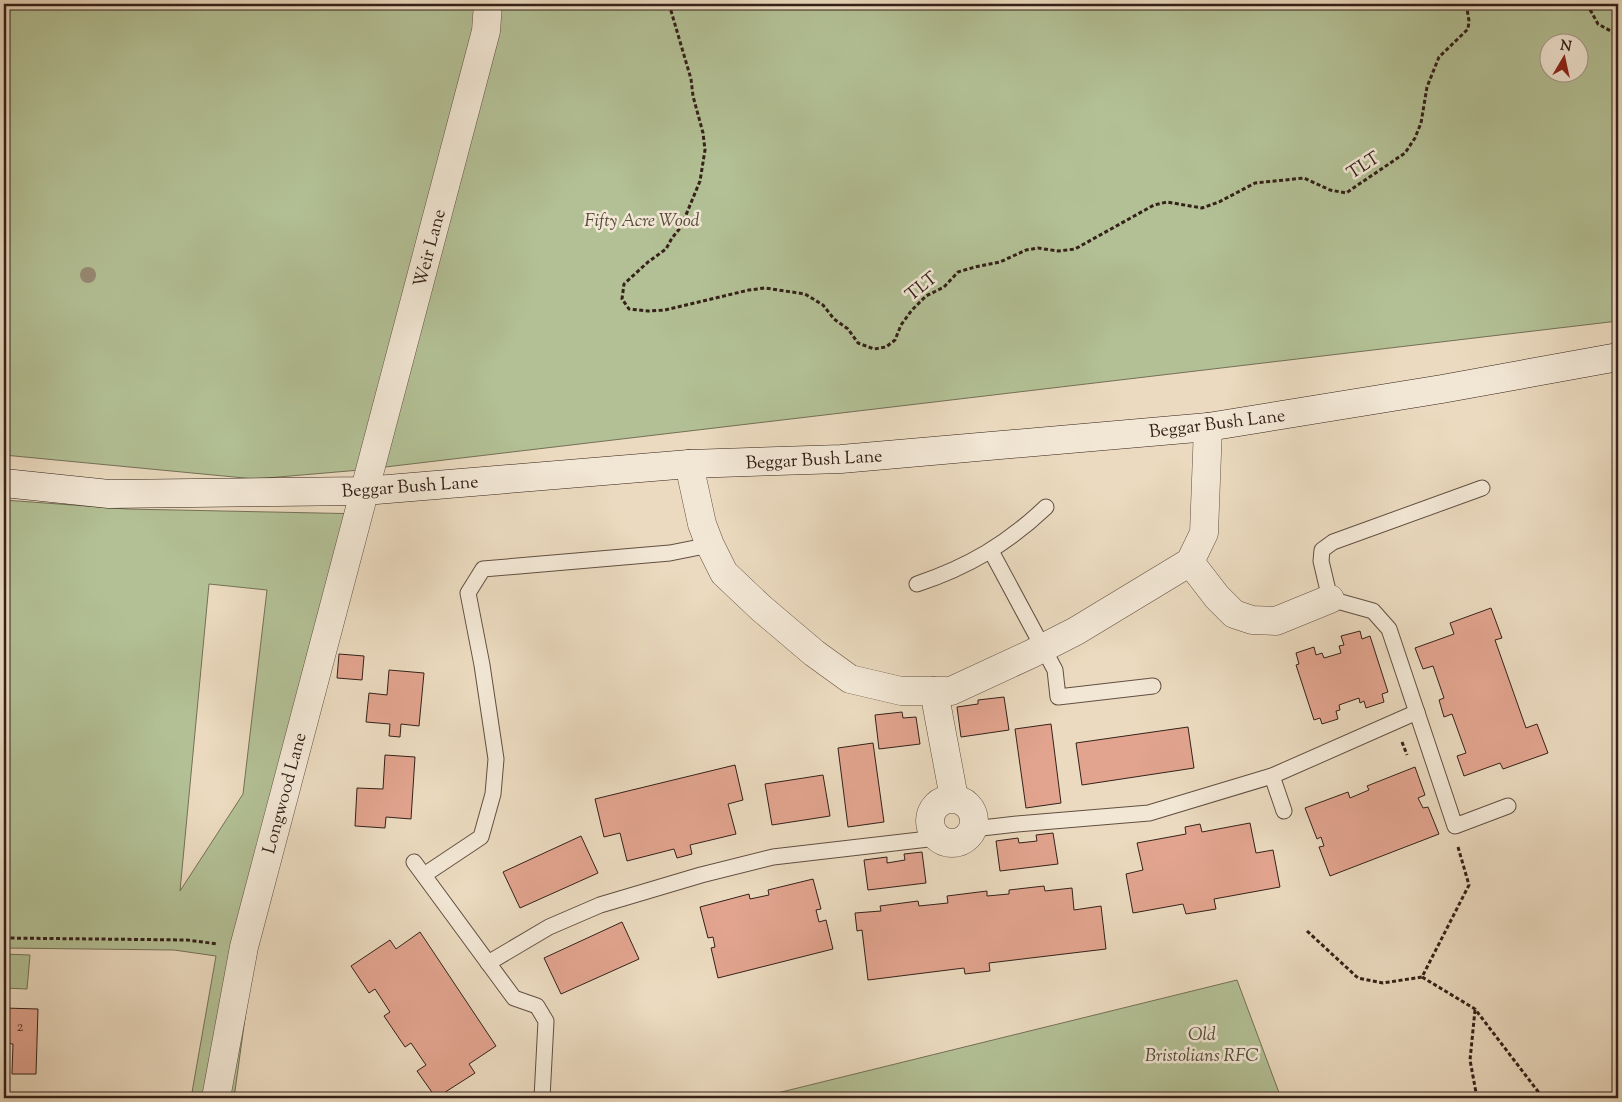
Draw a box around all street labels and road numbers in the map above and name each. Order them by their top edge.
street label: TLT [1343,146,1386,187]
street label: Weir Lane [408,206,454,291]
street label: TLT [901,266,944,309]
street label: Beggar Bush Lane [1148,404,1287,446]
street label: Beggar Bush Lane [745,444,883,478]
street label: Beggar Bush Lane [341,470,479,506]
street label: Longwood Lane [257,730,315,857]

